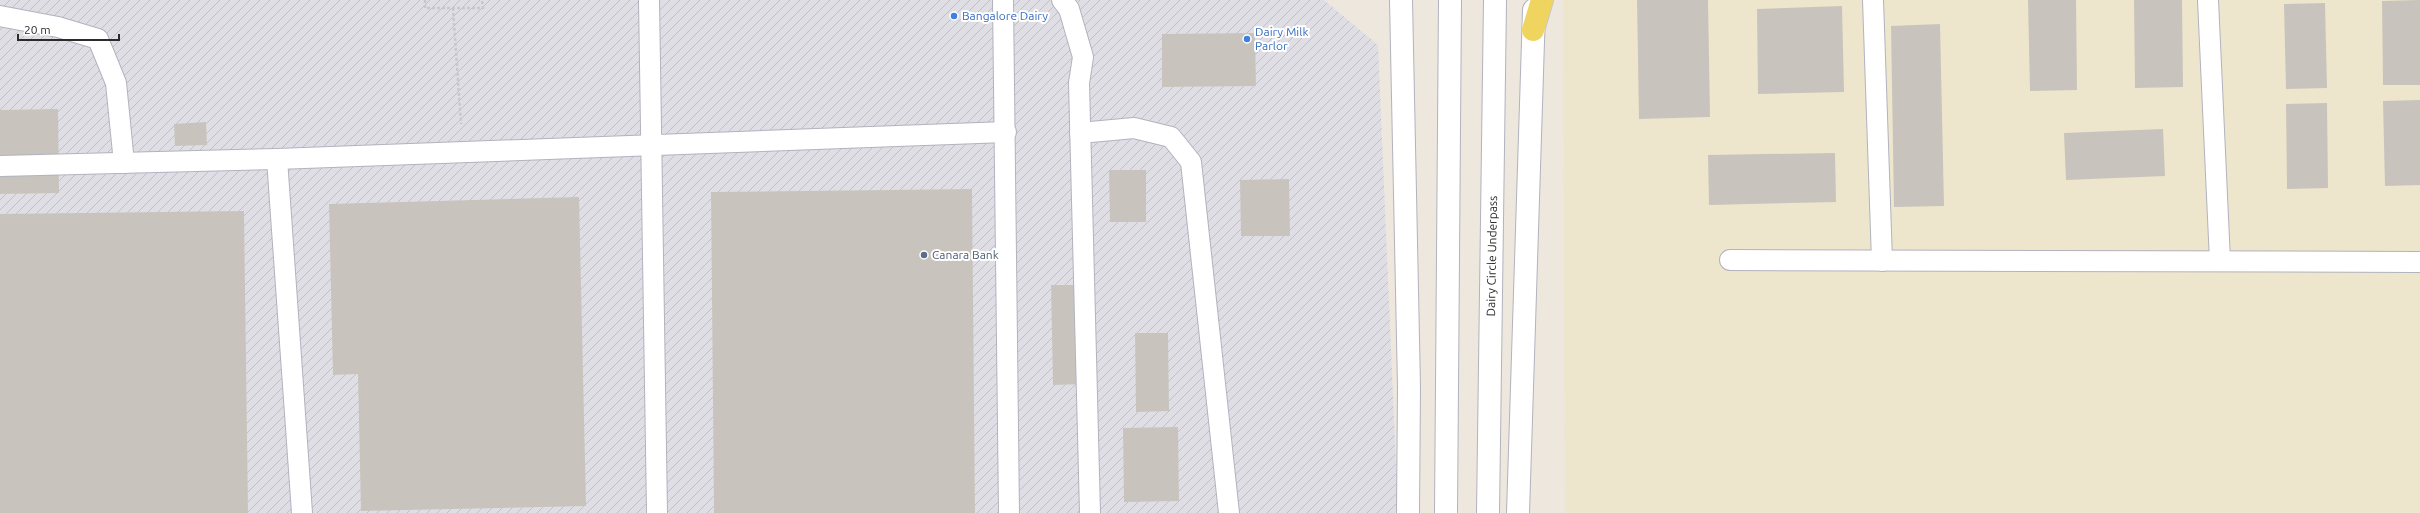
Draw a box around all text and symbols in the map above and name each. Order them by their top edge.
place label: Bangalore Dairy [962,9,1048,22]
marker: Bangalore Dairy [949,11,959,21]
scale bar [18,16,119,42]
text: 20 m [24,23,51,36]
place label: Dairy Milk Parlor [1255,25,1308,52]
marker: Dairy Milk Parlor [1242,34,1252,44]
street label: Dairy Circle Underpass [1484,196,1499,316]
place label: Canara Bank [932,248,999,261]
marker: Canara Bank [919,250,929,260]

